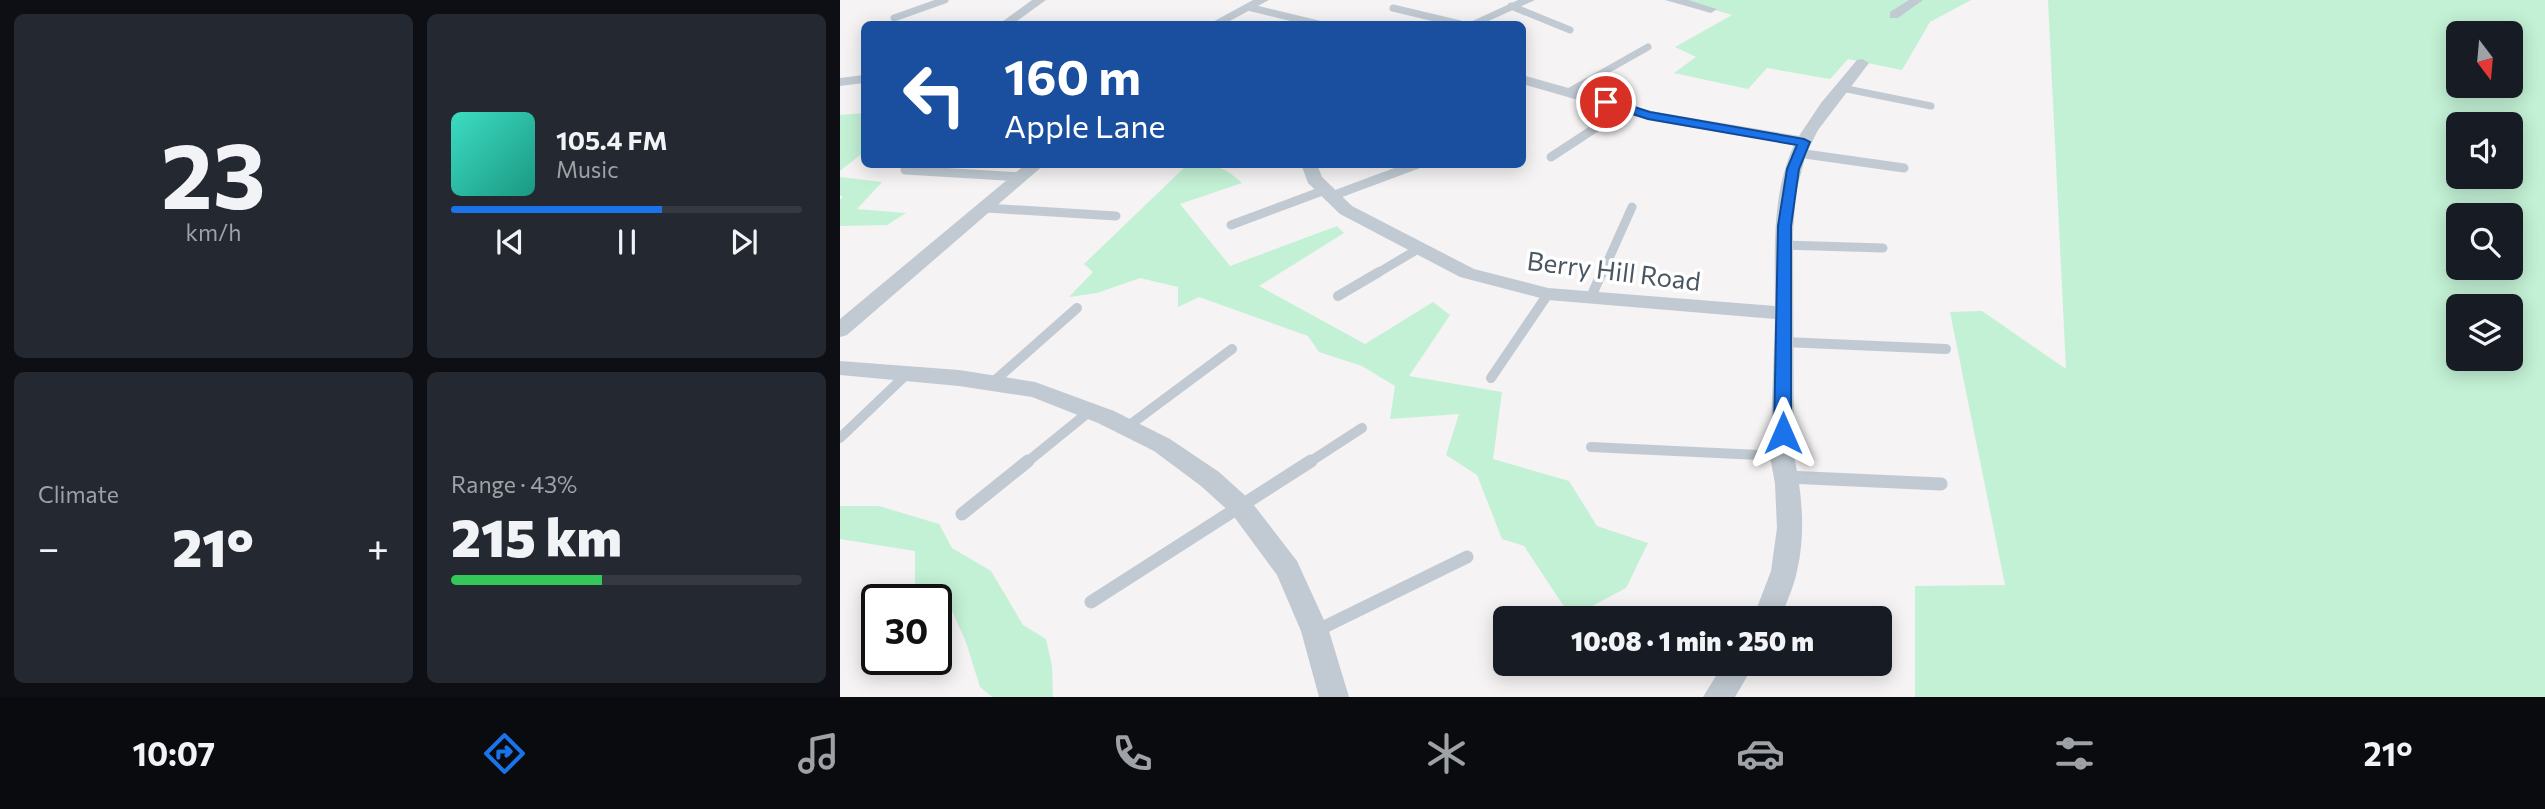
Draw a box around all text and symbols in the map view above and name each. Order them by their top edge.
north arrow [2446,21,2524,98]
map controls [2446,21,2523,371]
text: 160 m [1004,45,1141,105]
icon: left [889,49,980,140]
pin [1576,72,1636,132]
icon: arrive [1587,83,1625,121]
text: Apple Lane [1004,105,1165,145]
button: sound [2446,112,2523,189]
text: 23 [161,116,266,228]
text: 105.4 FM [556,124,668,155]
text: Music [556,155,619,183]
button: search [2446,203,2523,280]
text: km/h [186,218,241,246]
icon: previous [491,223,529,261]
icon: pause [608,223,646,261]
icon: next [725,223,763,261]
street label: Berry Hill Road [1525,244,1703,296]
button: layers [2446,294,2523,371]
position arrow [1746,396,1820,470]
text: Range · 43% [451,470,577,498]
text: Climate [38,480,119,508]
text: 215 km [451,504,622,568]
text: 21° [172,514,254,578]
text: − [38,523,60,570]
text: + [367,523,389,570]
speed limit sign: 30 [861,584,952,675]
text: 10:08 · 1 min · 250 m [1571,625,1814,656]
icon: directions [480,729,529,778]
icon: music [794,729,843,778]
icon: phone [1108,729,1157,778]
icon: climate [1422,729,1471,778]
icon: car [1736,729,1785,778]
icon: filters [2050,729,2099,778]
text: 10:07 [132,733,215,773]
text: 21° [2363,733,2412,773]

